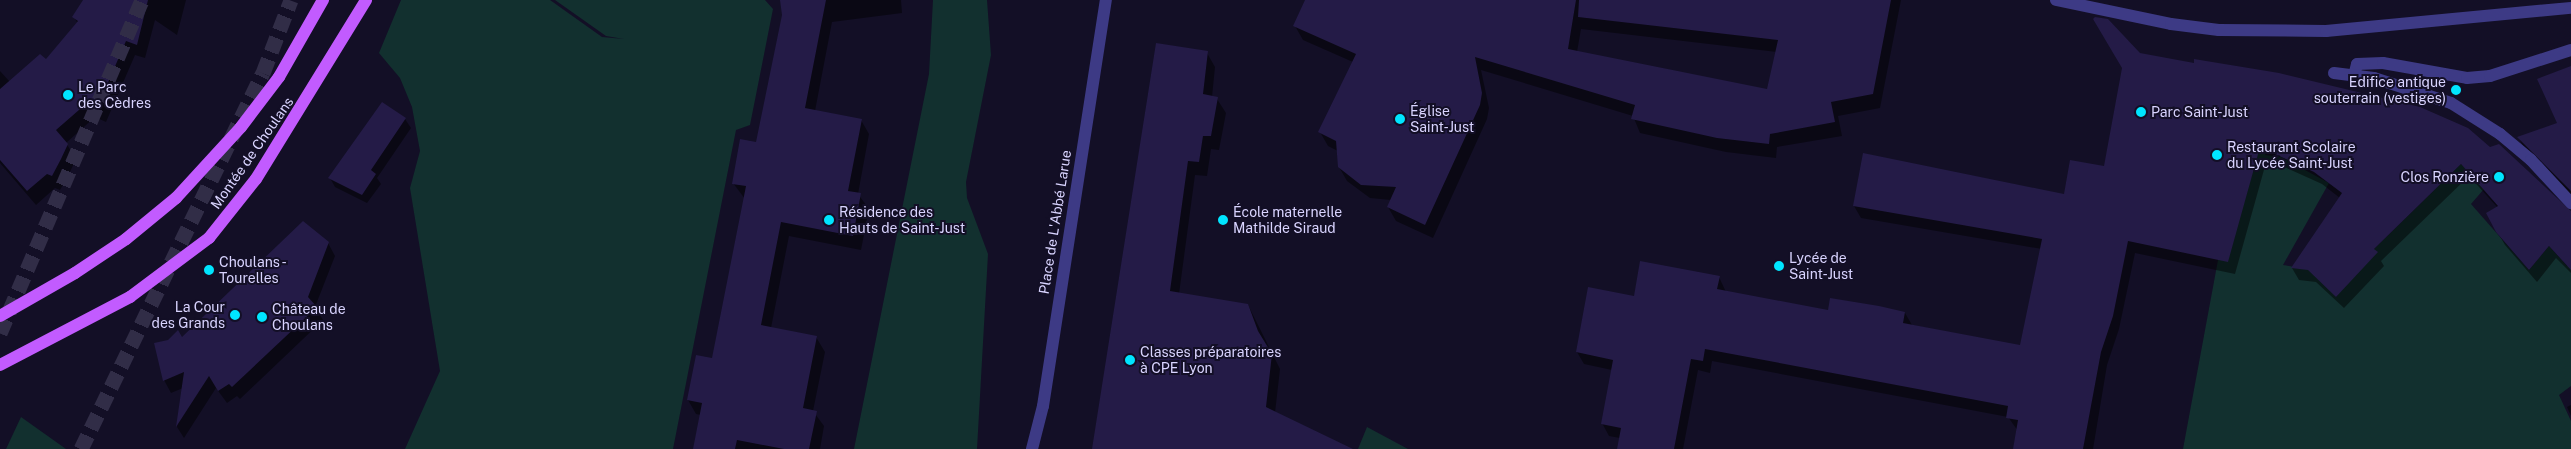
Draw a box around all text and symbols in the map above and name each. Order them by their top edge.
place label: Edifice antique souterrain (vestiges) [2314,74,2446,106]
place label: Le Parc des Cèdres [78,79,151,111]
marker: Edifice antique souterrain (vestiges) [2450,84,2462,96]
marker: Le Parc des Cèdres [62,89,74,101]
street label: Montée de Choulans [207,94,297,212]
place label: Église Saint-Just [1410,103,1474,136]
place label: Parc Saint-Just [2151,104,2248,120]
marker: Parc Saint-Just [2135,106,2147,118]
marker: Église Saint-Just [1394,113,1406,125]
place label: Restaurant Scolaire du Lycée Saint-Just [2227,139,2356,172]
street label: Place de L'Abbé Larue [1035,149,1075,295]
marker: Restaurant Scolaire du Lycée Saint-Just [2211,149,2223,161]
place label: Clos Ronzière [2400,169,2489,185]
marker: Clos Ronzière [2493,171,2505,183]
place label: Résidence des Hauts de Saint-Just [839,204,965,236]
place label: École maternelle Mathilde Siraud [1233,204,1342,236]
marker: Résidence des Hauts de Saint-Just [823,214,835,226]
marker: École maternelle Mathilde Siraud [1217,214,1229,226]
place label: Lycée de Saint-Just [1789,250,1853,282]
place label: Choulans - Tourelles [219,254,289,286]
marker: Lycée de Saint-Just [1773,260,1785,272]
marker: Choulans - Tourelles [203,264,215,276]
place label: La Cour des Grands [152,299,225,332]
place label: Château de Choulans [272,301,346,334]
marker: La Cour des Grands [229,309,241,321]
marker: Château de Choulans [256,311,268,323]
place label: Classes préparatoires à CPE Lyon [1140,344,1281,377]
marker: Classes préparatoires à CPE Lyon [1124,354,1136,366]

